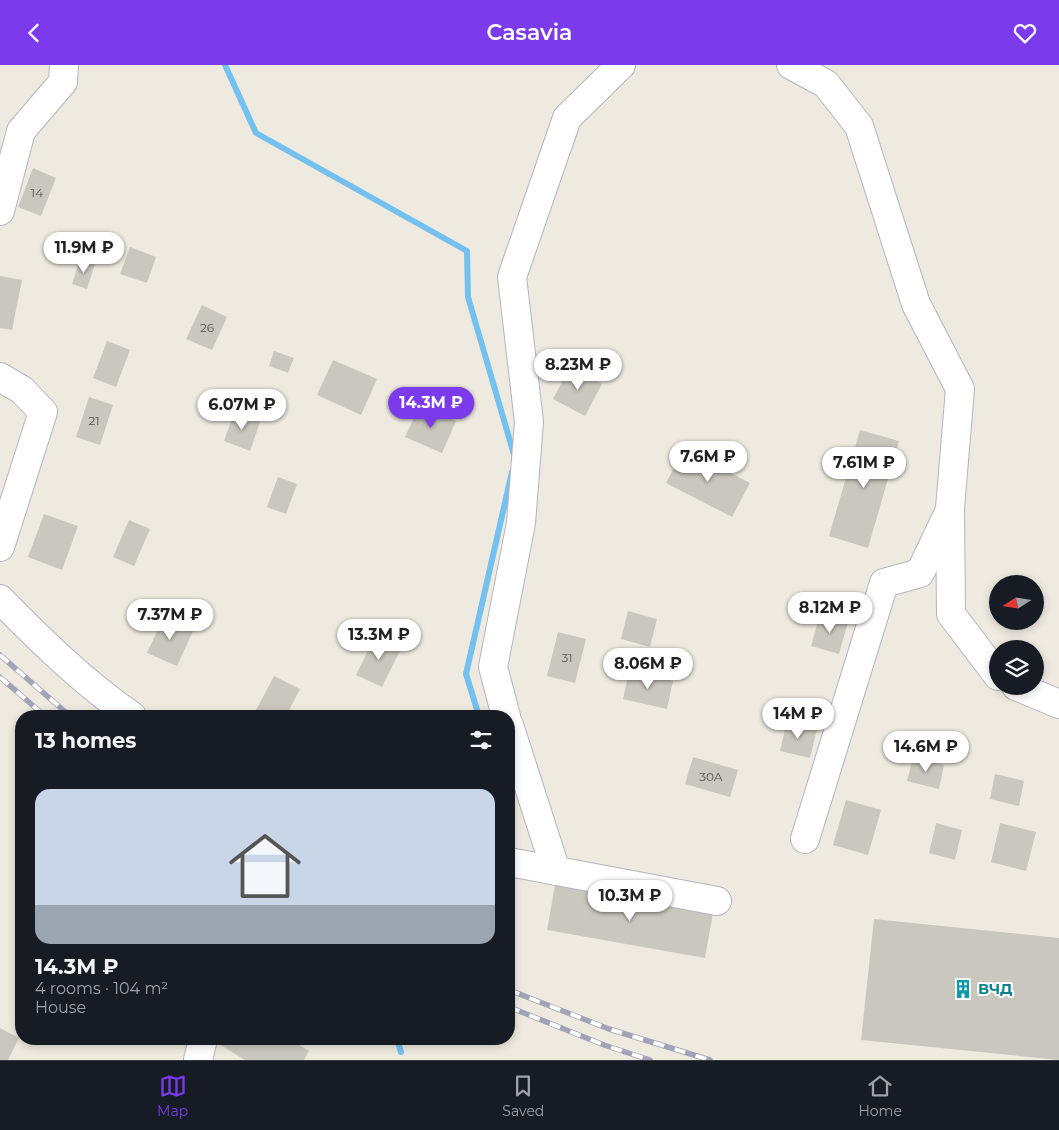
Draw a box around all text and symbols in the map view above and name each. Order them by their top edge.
icon: back [20,19,48,47]
text: Casavia [487,19,572,46]
icon: heart [1011,19,1039,47]
house number: 14 [31,185,43,200]
pin: 11.9M ₽ [38,231,130,274]
text: 11.9M ₽ [54,238,114,257]
house number: 26 [200,320,214,335]
pin: 8.23M ₽ [532,349,624,391]
text: 8.23M ₽ [545,355,611,374]
pin: 14.3M ₽ [385,387,477,429]
pin: 6.07M ₽ [196,389,288,431]
text: 14.3M ₽ [399,393,463,412]
text: 6.07M ₽ [208,395,276,414]
house number: 21 [88,413,100,428]
pin: 7.6M ₽ [667,441,749,483]
text: 7.6M ₽ [680,447,736,466]
pin: 7.61M ₽ [818,447,910,489]
text: 7.61M ₽ [833,453,895,472]
north arrow [989,575,1044,630]
map controls [989,575,1044,695]
pin: 8.12M ₽ [784,591,876,634]
text: 8.12M ₽ [799,598,861,617]
pin: 7.37M ₽ [124,599,216,641]
text: 7.37M ₽ [138,605,202,624]
pin: 13.3M ₽ [333,619,425,661]
text: 13.3M ₽ [348,625,410,644]
button: layers [989,640,1044,695]
pin: 8.06M ₽ [602,647,694,690]
house number: 31 [561,650,573,665]
text: 8.06M ₽ [614,654,682,673]
pin: 14M ₽ [763,697,833,740]
text: 14M ₽ [773,704,823,723]
icon: filters [467,726,495,754]
text: 13 homes [35,728,136,753]
pin: 14.6M ₽ [880,731,972,773]
text: 14.6M ₽ [894,737,958,756]
house number: 30А [699,769,723,784]
icon: home [220,821,310,911]
pin: 10.3M ₽ [584,879,676,922]
text: 10.3M ₽ [599,886,661,905]
text: 14.3M ₽ [35,954,119,979]
building icon: ВЧД [952,978,974,1000]
text: 4 rooms · 104 m² [35,979,168,998]
place label: ВЧД [978,979,1013,998]
text: House [35,998,86,1017]
tab: Map [157,1072,188,1120]
tab: Saved [502,1072,544,1120]
tab: Home [858,1072,902,1120]

